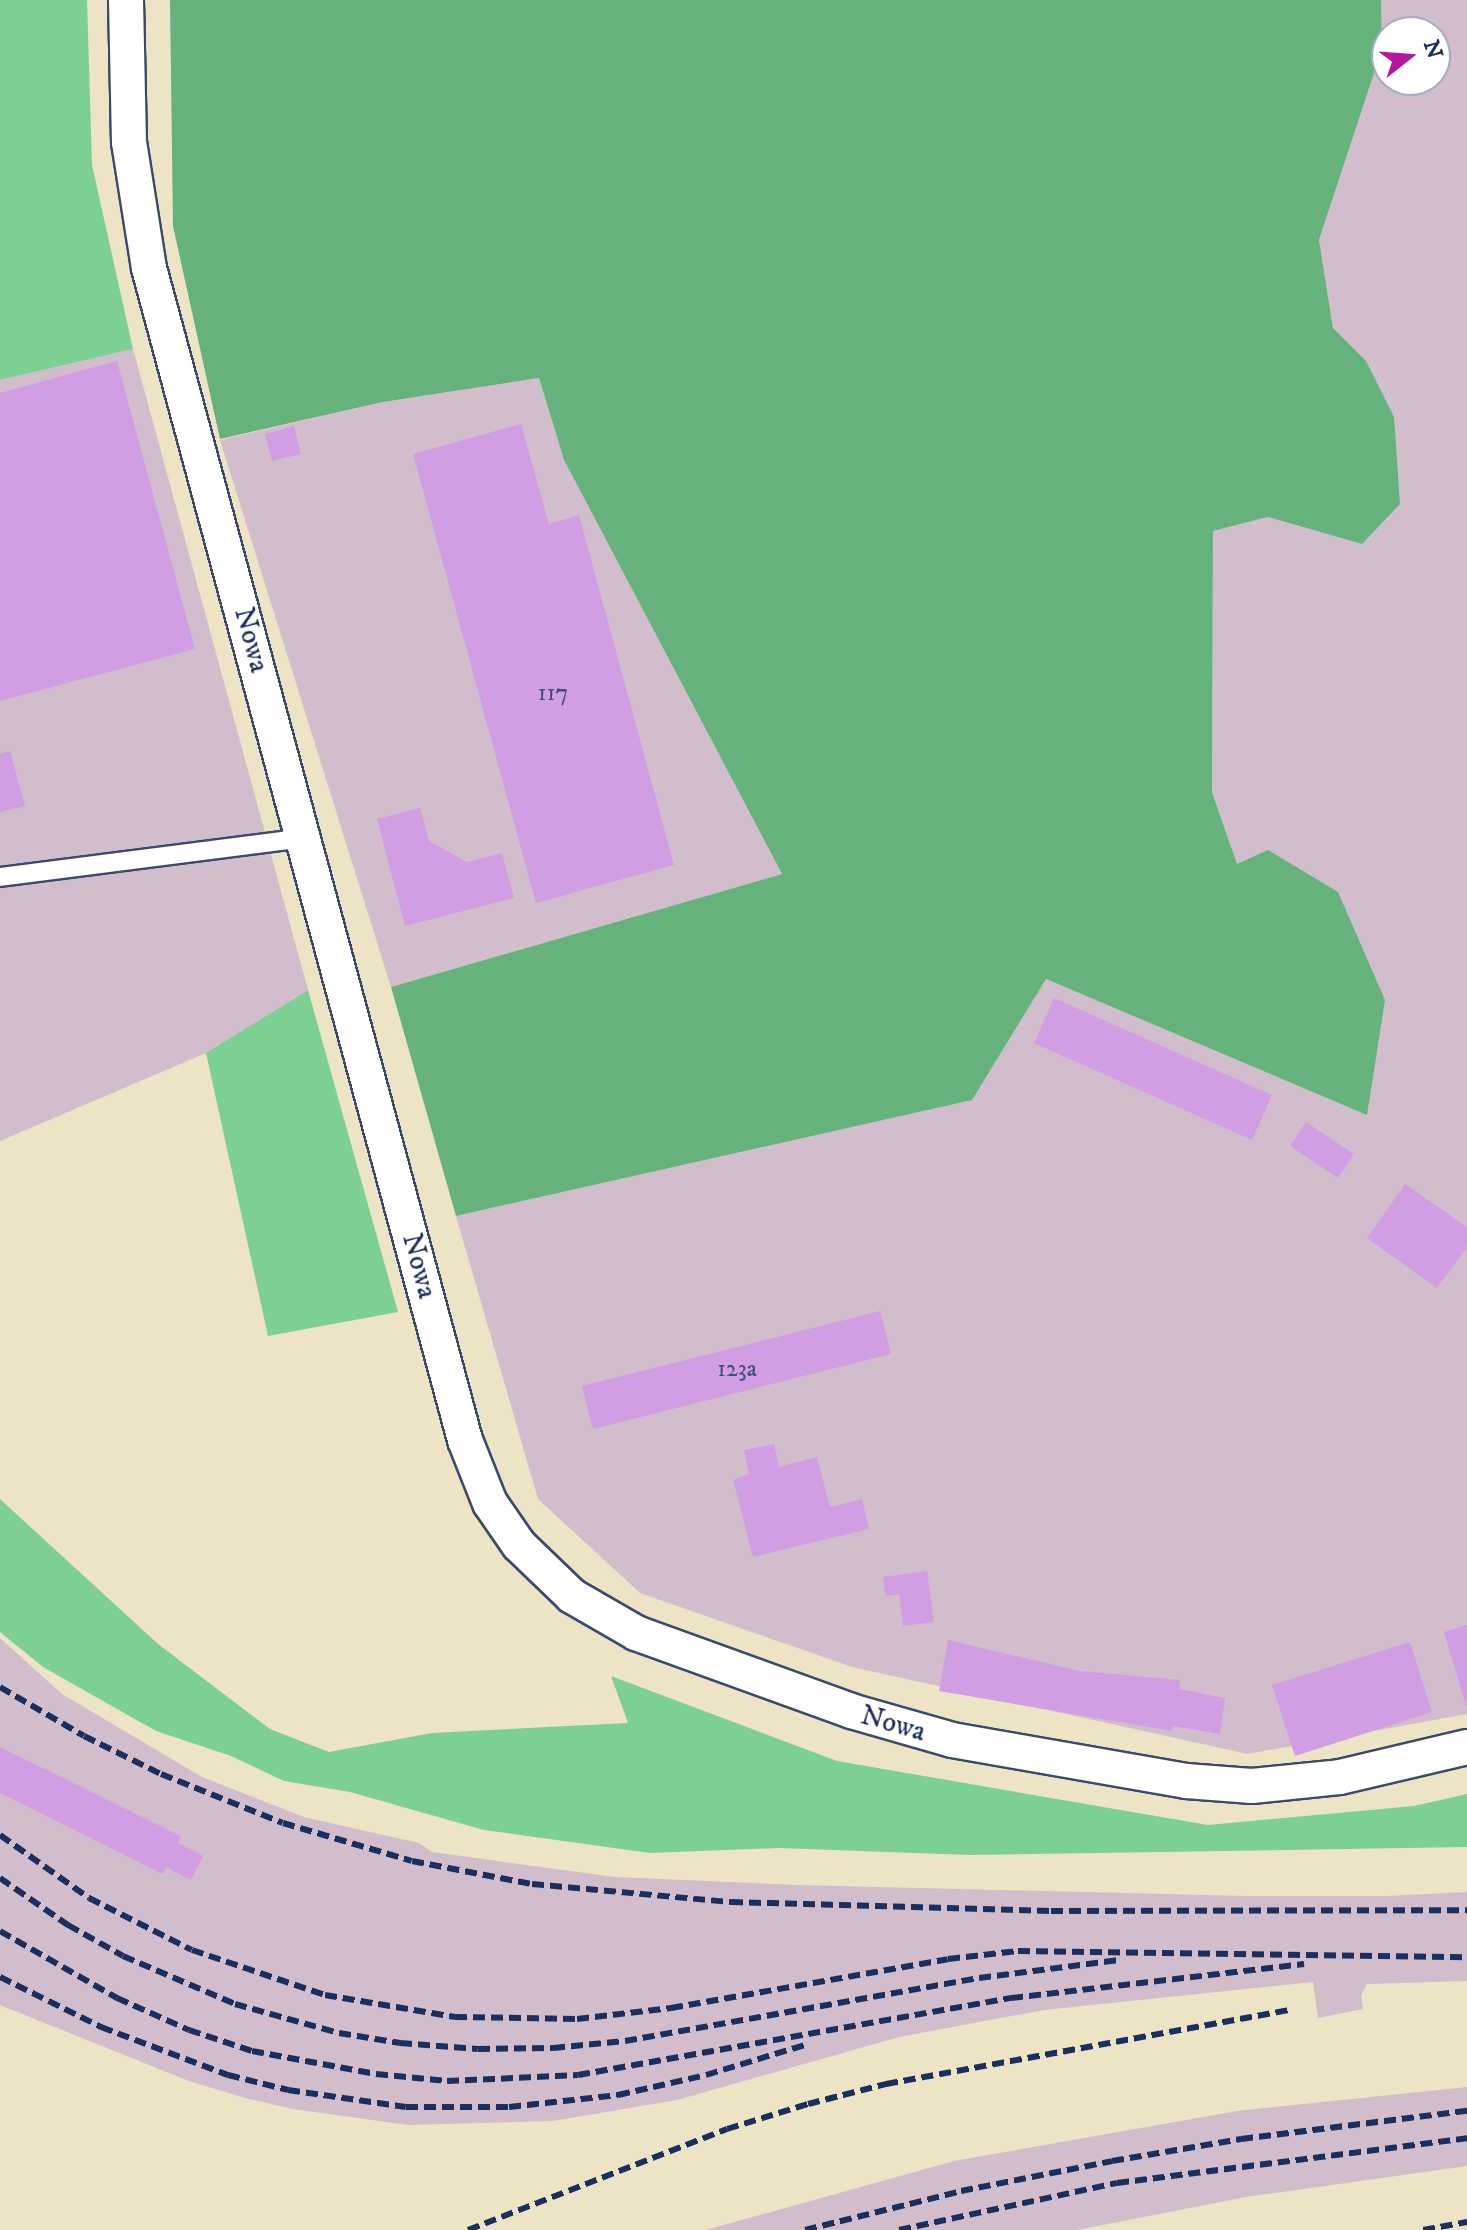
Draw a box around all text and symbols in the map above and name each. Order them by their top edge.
north arrow [1371,16,1451,96]
text: N [1417,37,1448,62]
street label: Nowa [226,604,276,676]
house number: 117 [538,680,568,708]
street label: Nowa [394,1230,444,1302]
house number: 123a [717,1356,757,1384]
street label: Nowa [857,1699,929,1749]

